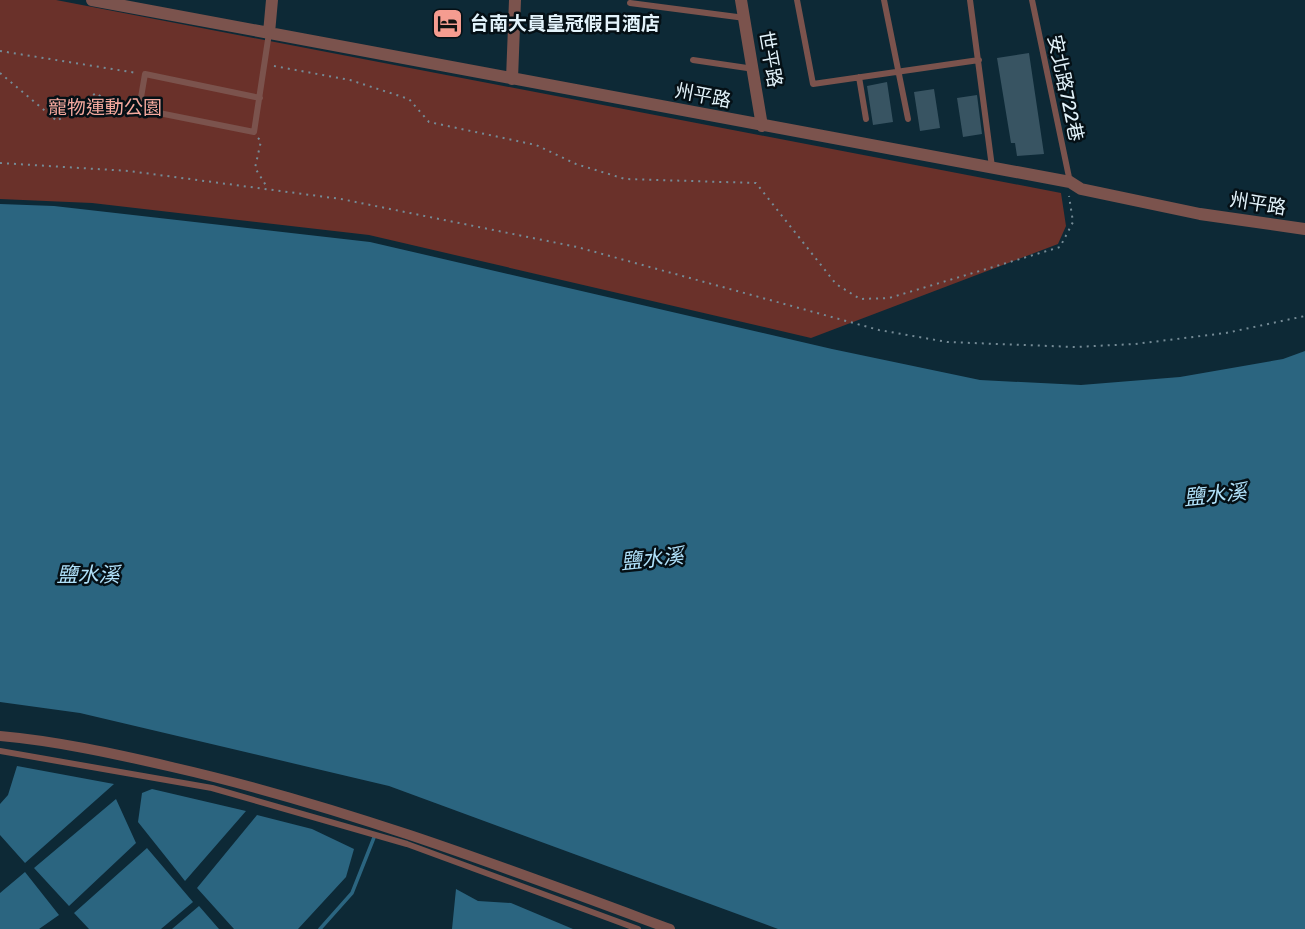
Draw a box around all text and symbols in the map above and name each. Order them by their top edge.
hotel icon: 台南大員皇冠假日酒店 [430,6,464,40]
place label: 台南大員皇冠假日酒店 [470,12,660,35]
street label: 世平路 [754,29,787,89]
street label: 安北路722巷 [1043,33,1088,143]
street label: 州平路 [673,79,733,112]
park label: 寵物運動公園 [48,96,162,119]
street label: 州平路 [1228,188,1288,219]
water label: 鹽水溪 [1182,478,1251,510]
water label: 鹽水溪 [619,542,688,574]
water label: 鹽水溪 [57,562,122,587]

